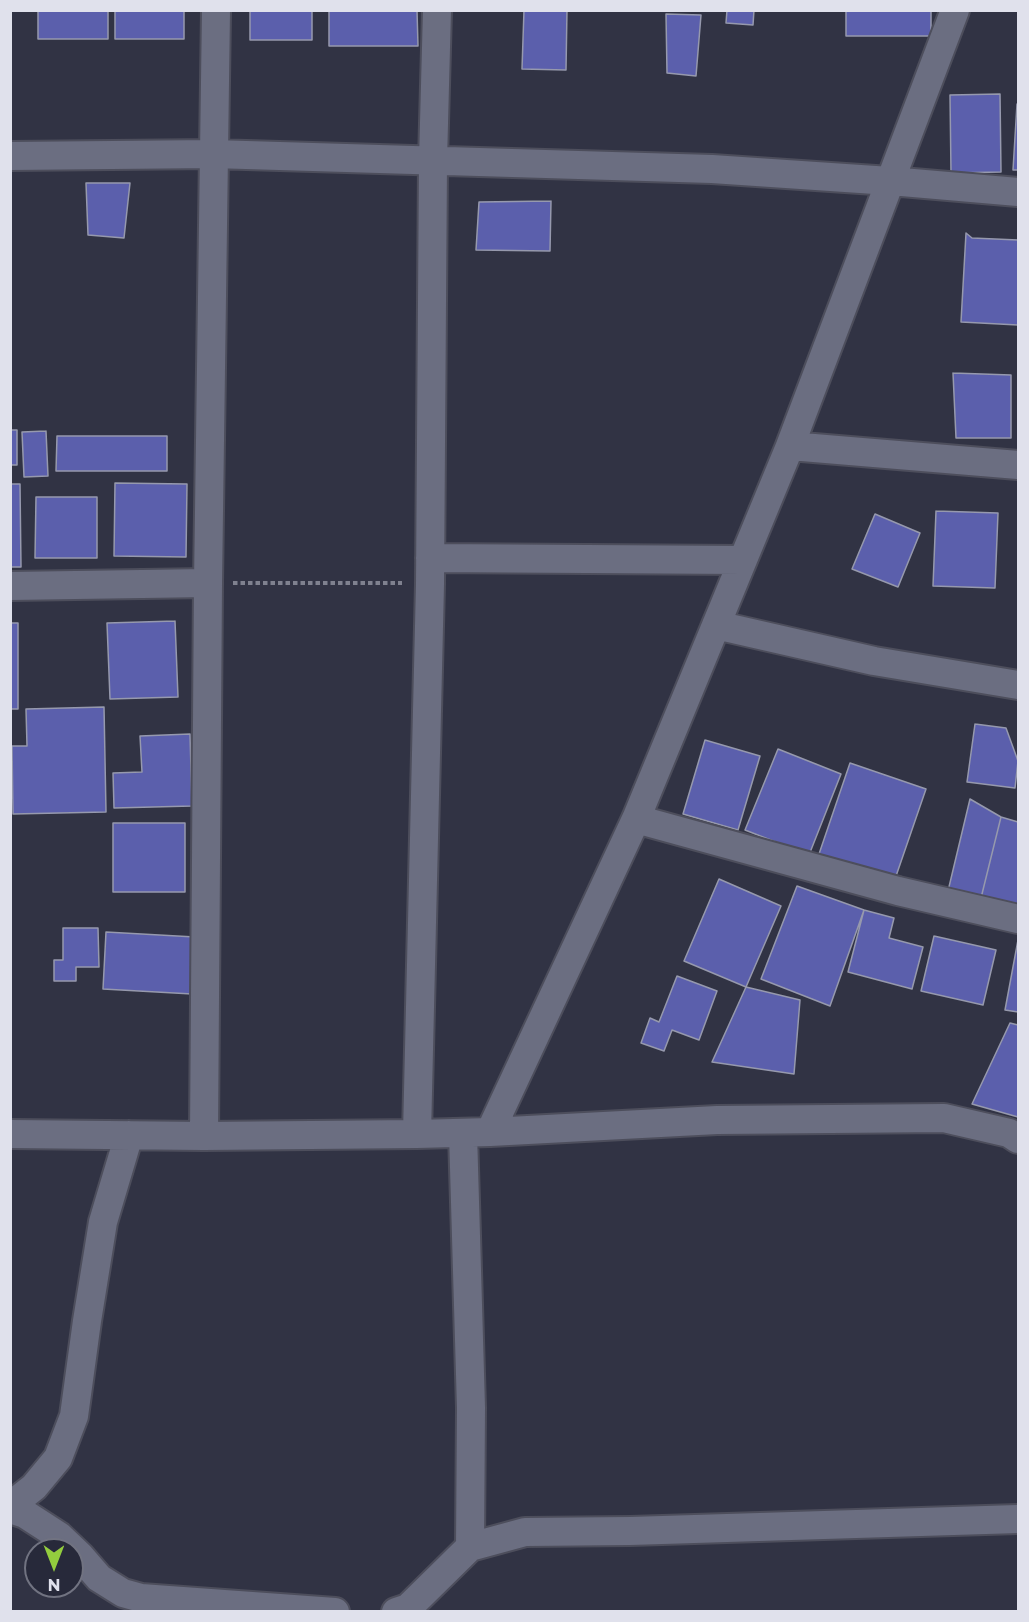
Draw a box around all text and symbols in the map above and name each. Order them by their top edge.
north arrow [24,1538,84,1598]
text: N [48,1575,60,1594]

